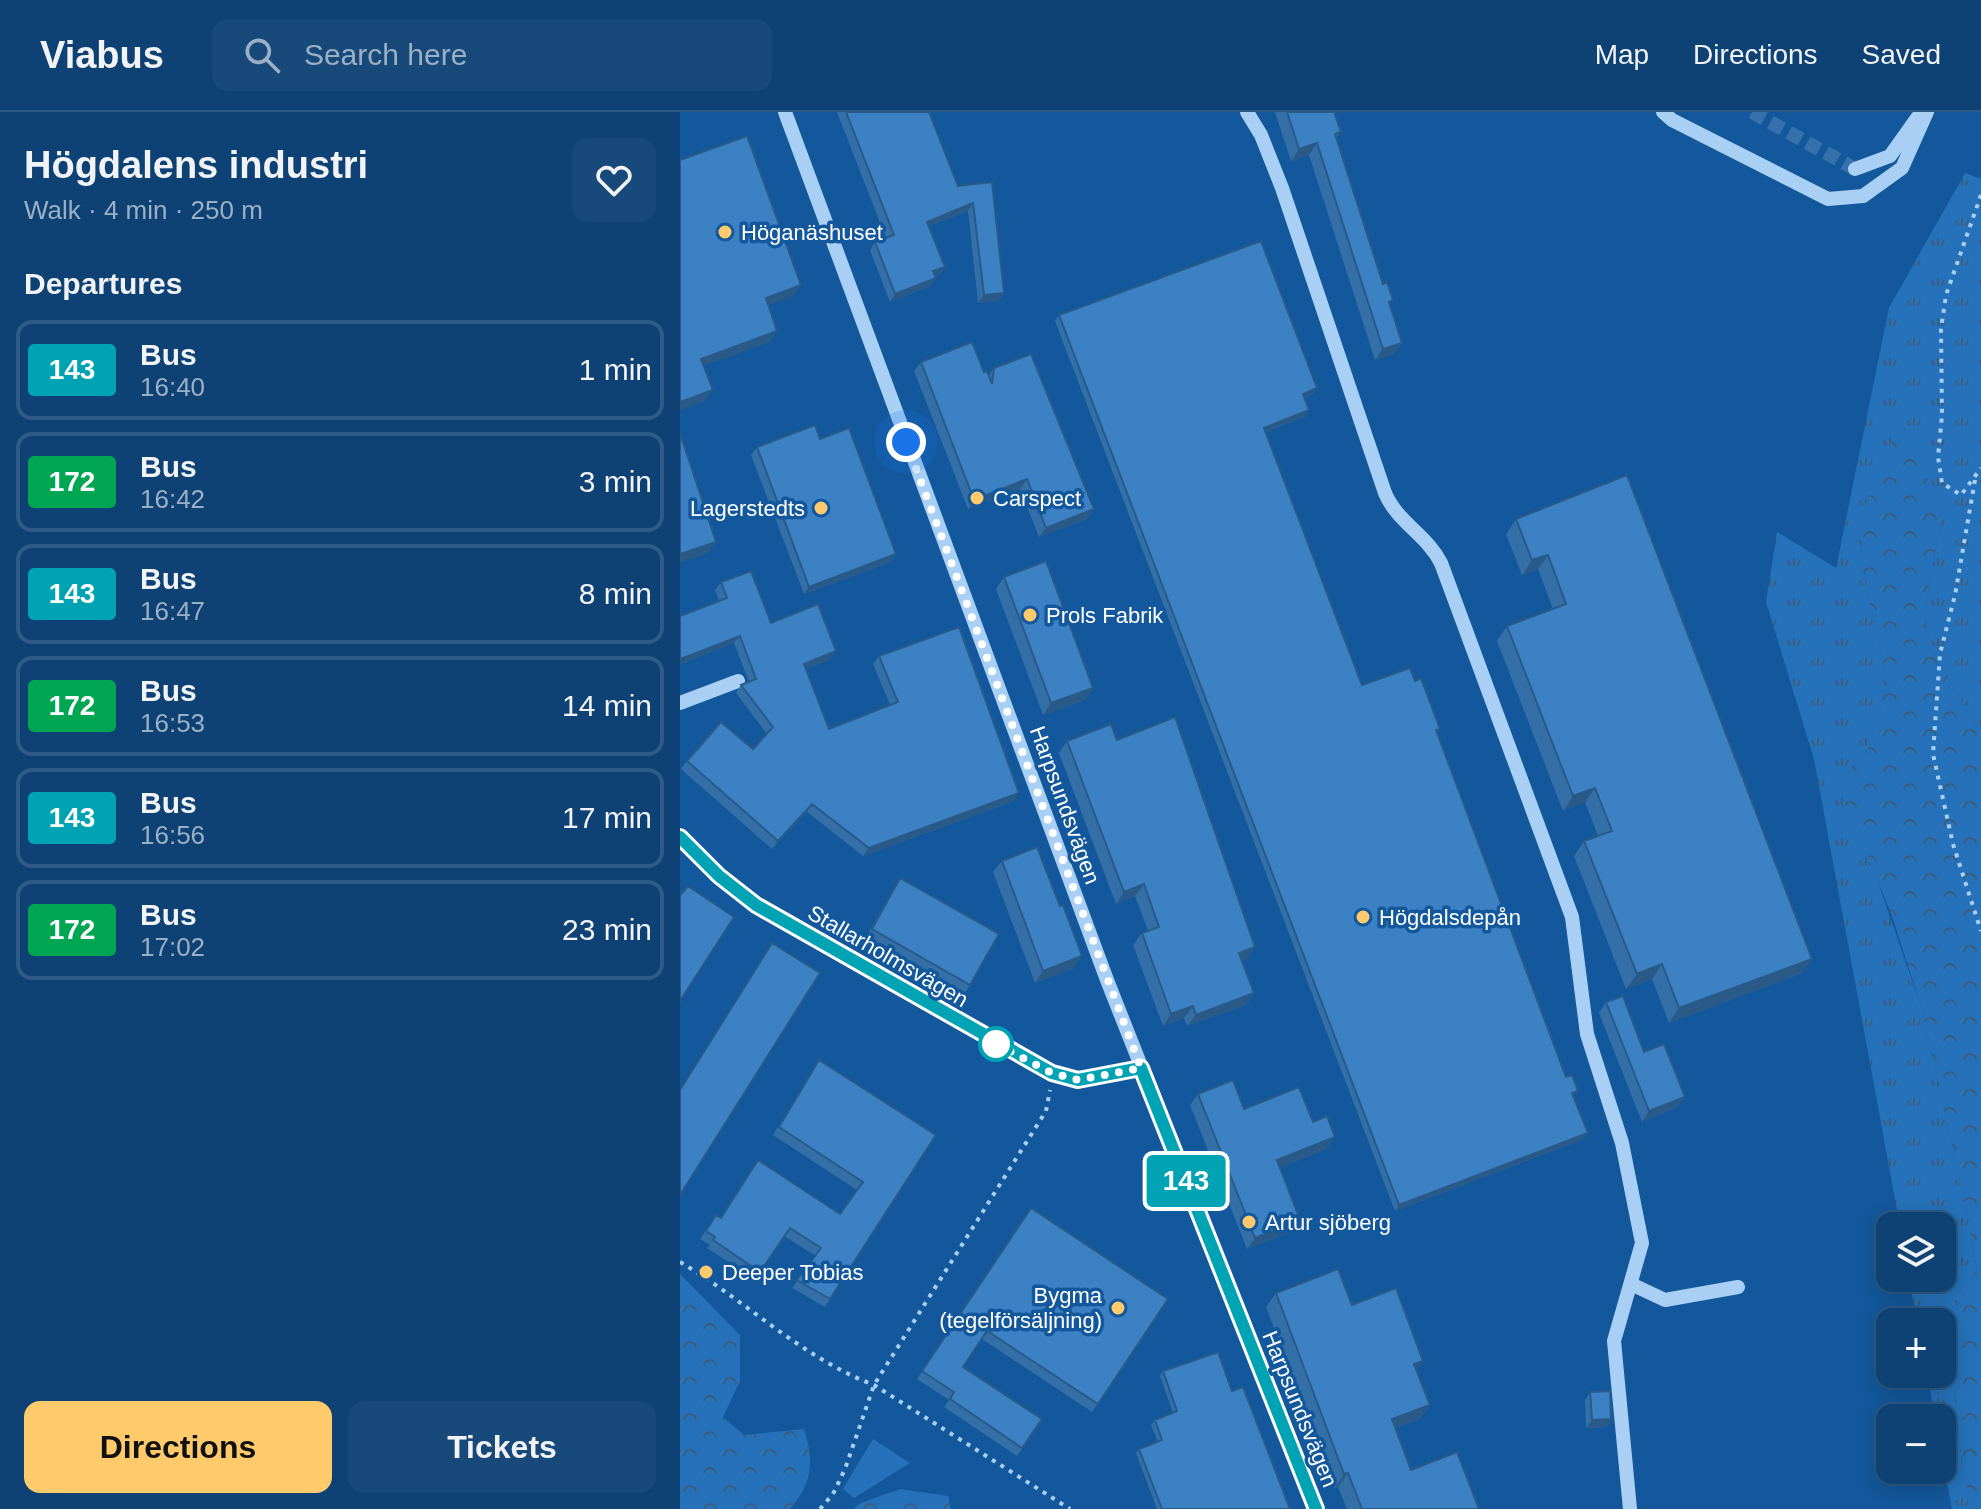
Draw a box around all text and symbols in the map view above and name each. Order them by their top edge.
search box [212,19,772,91]
icon: search [240,33,284,77]
text: Viabus [40,34,164,76]
text: Search here [304,38,467,71]
text: Map [1595,39,1649,70]
text: Directions [1693,39,1818,70]
text: Saved [1862,39,1941,70]
button: heart [572,138,656,222]
text: Högdalens industri [24,144,368,186]
text: Walk · 4 min · 250 m [24,195,263,225]
place label: Höganäshuset [741,220,883,245]
marker: Höganäshuset [716,223,734,241]
text: Departures [24,267,182,300]
text: Bus [140,338,197,371]
text: 1 min [579,353,652,386]
text: 143 [49,354,95,385]
text: 16:40 [140,372,205,402]
your location [886,422,926,462]
text: Bus [140,450,197,483]
text: 3 min [579,465,652,498]
text: 172 [49,466,95,497]
text: 16:42 [140,484,205,514]
place label: Carspect [993,486,1081,511]
marker: Carspect [968,489,986,507]
place label: Lagerstedts [690,496,805,521]
marker: Lagerstedts [812,499,830,517]
text: Bus [140,562,197,595]
text: 8 min [579,577,652,610]
text: 143 [49,578,95,609]
text: 16:47 [140,596,205,626]
place label: Prols Fabrik [1046,603,1164,628]
marker: Prols Fabrik [1021,606,1039,624]
text: Bus [140,674,197,707]
text: 14 min [562,689,652,722]
text: 172 [49,690,95,721]
text: 16:53 [140,708,205,738]
street label: Harpsundsvägen [1025,723,1105,887]
text: Bus [140,786,197,819]
text: 17 min [562,801,652,834]
text: 143 [49,802,95,833]
text: 16:56 [140,820,205,850]
text: Bus [140,898,197,931]
street label: Stallarholmsvägen [803,900,973,1012]
place label: Högdalsdepån [1379,905,1521,930]
marker: Högdalsdepån [1354,908,1372,926]
text: 23 min [562,913,652,946]
text: 172 [49,914,95,945]
text: 17:02 [140,932,205,962]
unlabelled marker [979,1027,1013,1061]
line badge: 143 [1140,1155,1232,1207]
text: 143 [1163,1165,1209,1196]
place label: Artur sjöberg [1265,1210,1391,1235]
map controls [1876,1212,1956,1484]
button: layers [1876,1212,1956,1292]
marker: Artur sjöberg [1240,1213,1258,1231]
place label: Deeper Tobias [722,1260,863,1285]
marker: Deeper Tobias [697,1263,715,1281]
place label: Bygma (tegelförsäljning) [939,1283,1103,1333]
marker: Bygma (tegelförsäljning) [1109,1299,1127,1317]
button: + [1876,1308,1956,1388]
street label: Harpsundsvägen [1257,1327,1343,1491]
button: Directions [24,1401,332,1493]
button: Tickets [348,1401,656,1493]
button: − [1876,1404,1956,1484]

